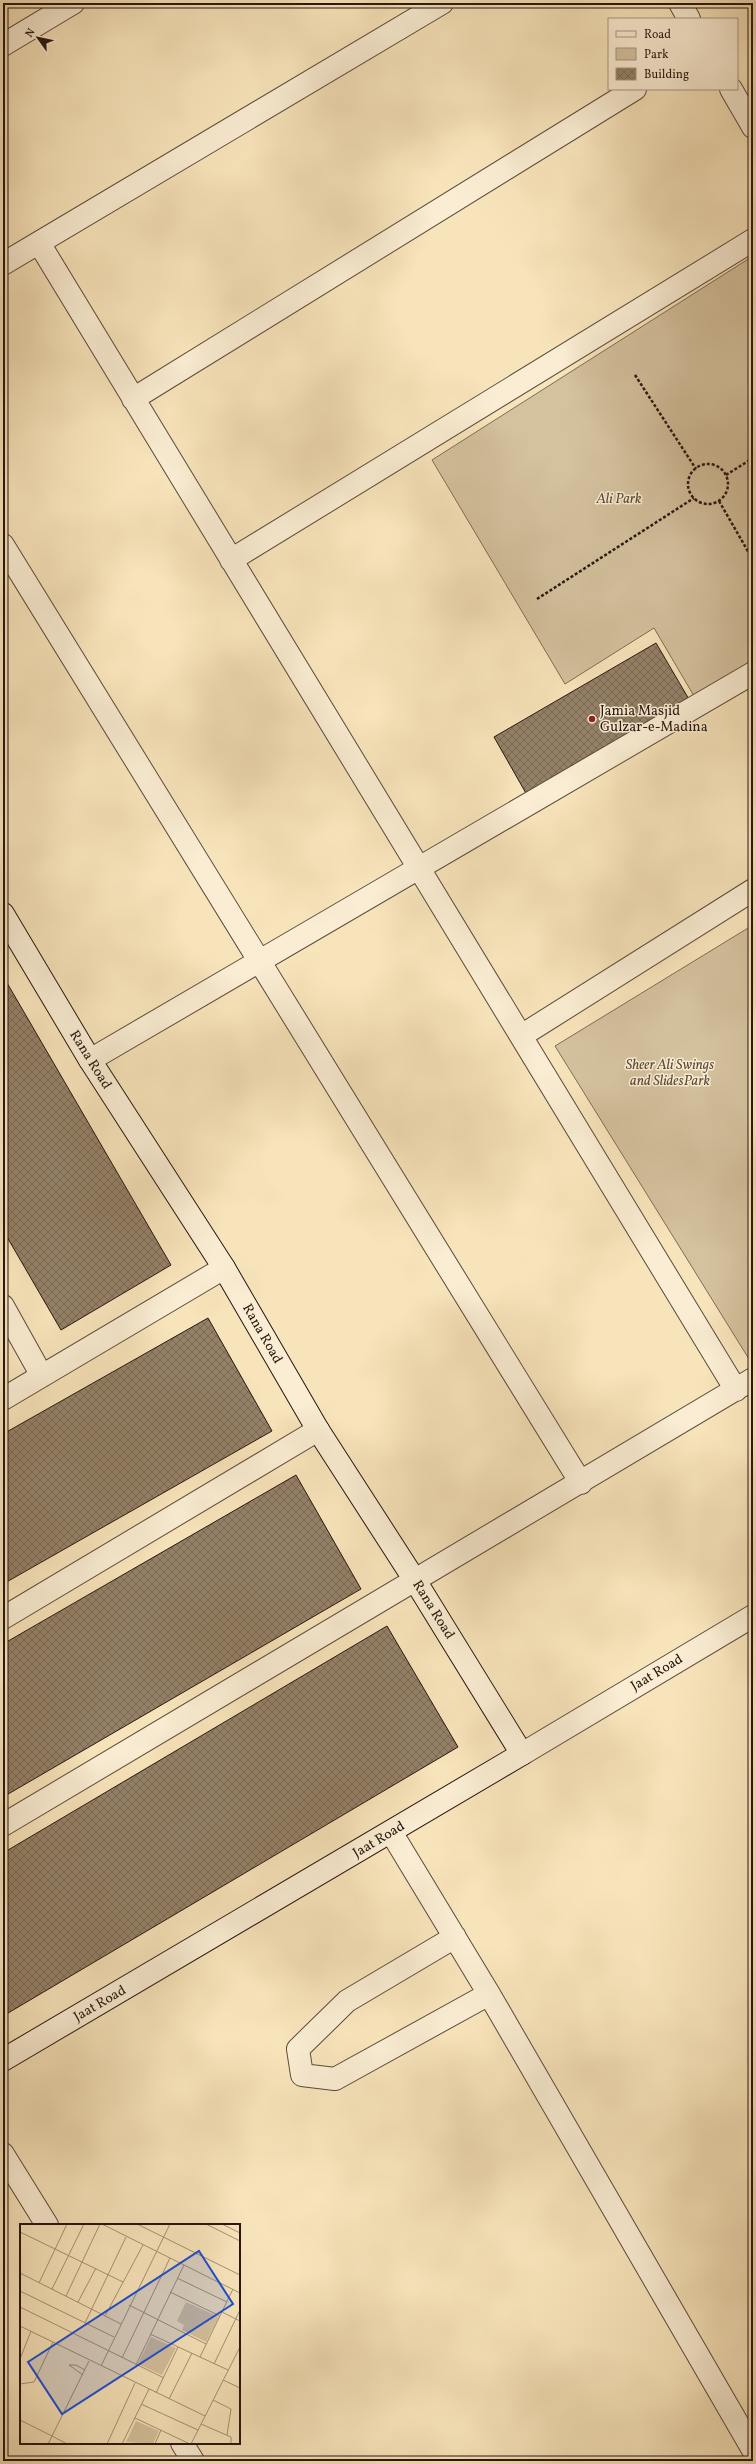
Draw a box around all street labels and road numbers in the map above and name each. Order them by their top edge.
street label: Rana Road [64,1027,116,1093]
street label: Rana Road [237,1301,287,1368]
street label: Rana Road [407,1577,459,1643]
street label: Jaat Road [627,1650,687,1696]
street label: Jaat Road [349,1817,409,1863]
street label: Jaat Road [70,1981,130,2027]

